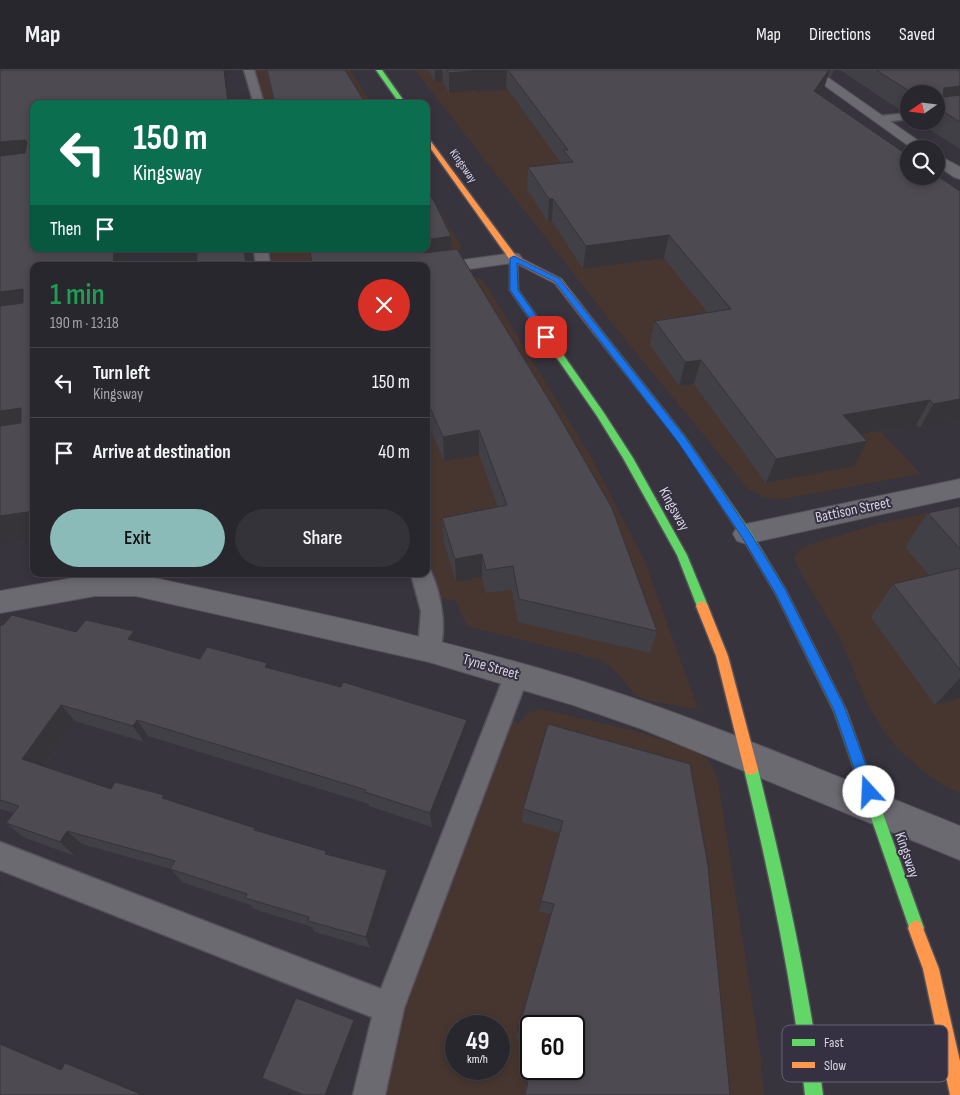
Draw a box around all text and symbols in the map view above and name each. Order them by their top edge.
text: Map [25,20,60,49]
text: Map [756,24,781,45]
text: Directions [809,24,871,45]
text: Saved [899,24,935,45]
north arrow [900,85,945,130]
map controls [900,85,945,185]
text: 150 m [133,117,207,160]
icon: left [50,120,115,185]
button: search [900,140,945,185]
street label: Kingsway [446,146,480,186]
text: Kingsway [133,160,202,187]
icon: arrive [91,215,119,243]
text: Then [50,218,81,241]
text: 1 min [50,277,105,313]
button: close [358,279,410,331]
text: 190 m · 13:18 [50,314,119,333]
pin [525,316,567,358]
icon: arrive [532,323,560,351]
text: Turn left [93,362,150,385]
icon: left [50,369,78,397]
text: 150 m [372,371,410,394]
text: Kingsway [93,385,143,404]
icon: arrive [50,439,78,467]
text: Arrive at destination [93,441,231,464]
text: 40 m [378,441,410,464]
street label: Kingsway [654,484,694,534]
street label: Battison Street [814,493,893,527]
button: Exit [50,509,225,567]
button: Share [235,509,410,567]
street label: Tyne Street [461,650,522,684]
position arrow [842,765,894,817]
street label: Kingsway [890,830,924,881]
speed limit sign: 60 [520,1015,585,1080]
legend [782,1025,948,1082]
text: 49 [466,1026,489,1057]
text: Fast [824,1034,844,1051]
text: km/h [467,1052,488,1067]
text: Slow [824,1057,846,1074]

